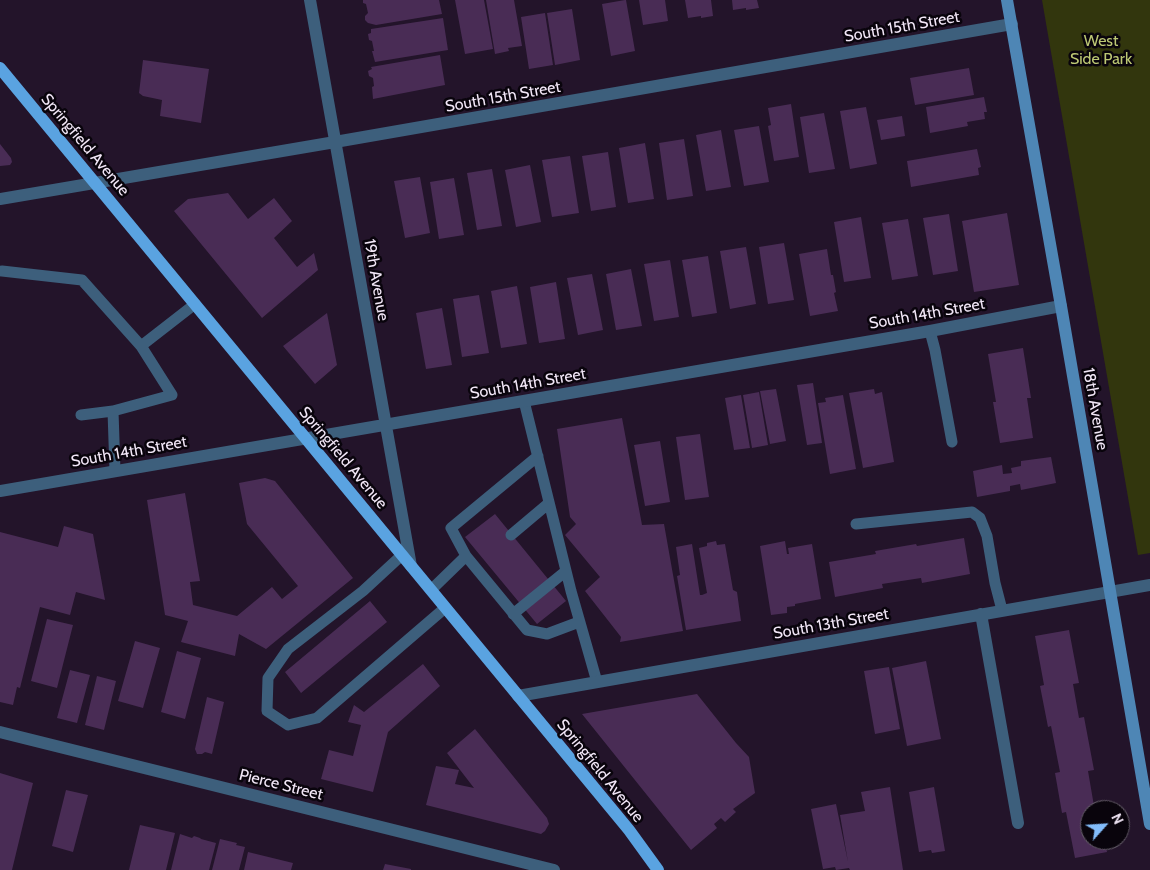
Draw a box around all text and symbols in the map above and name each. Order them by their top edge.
street label: South 15th Street [843,7,961,47]
park label: West Side Park [1070,31,1132,69]
street label: South 15th Street [444,77,562,117]
street label: Springfield Avenue [37,90,133,200]
street label: 19th Avenue [359,238,393,322]
street label: South 14th Street [868,294,986,334]
street label: South 14th Street [469,364,587,404]
street label: 18th Avenue [1078,366,1112,452]
street label: Springfield Avenue [295,403,391,513]
street label: South 14th Street [70,432,188,472]
street label: South 13th Street [772,604,890,644]
street label: Springfield Avenue [552,715,648,827]
street label: Pierce Street [237,765,325,805]
north arrow [1080,800,1130,850]
text: N [1107,810,1128,827]

